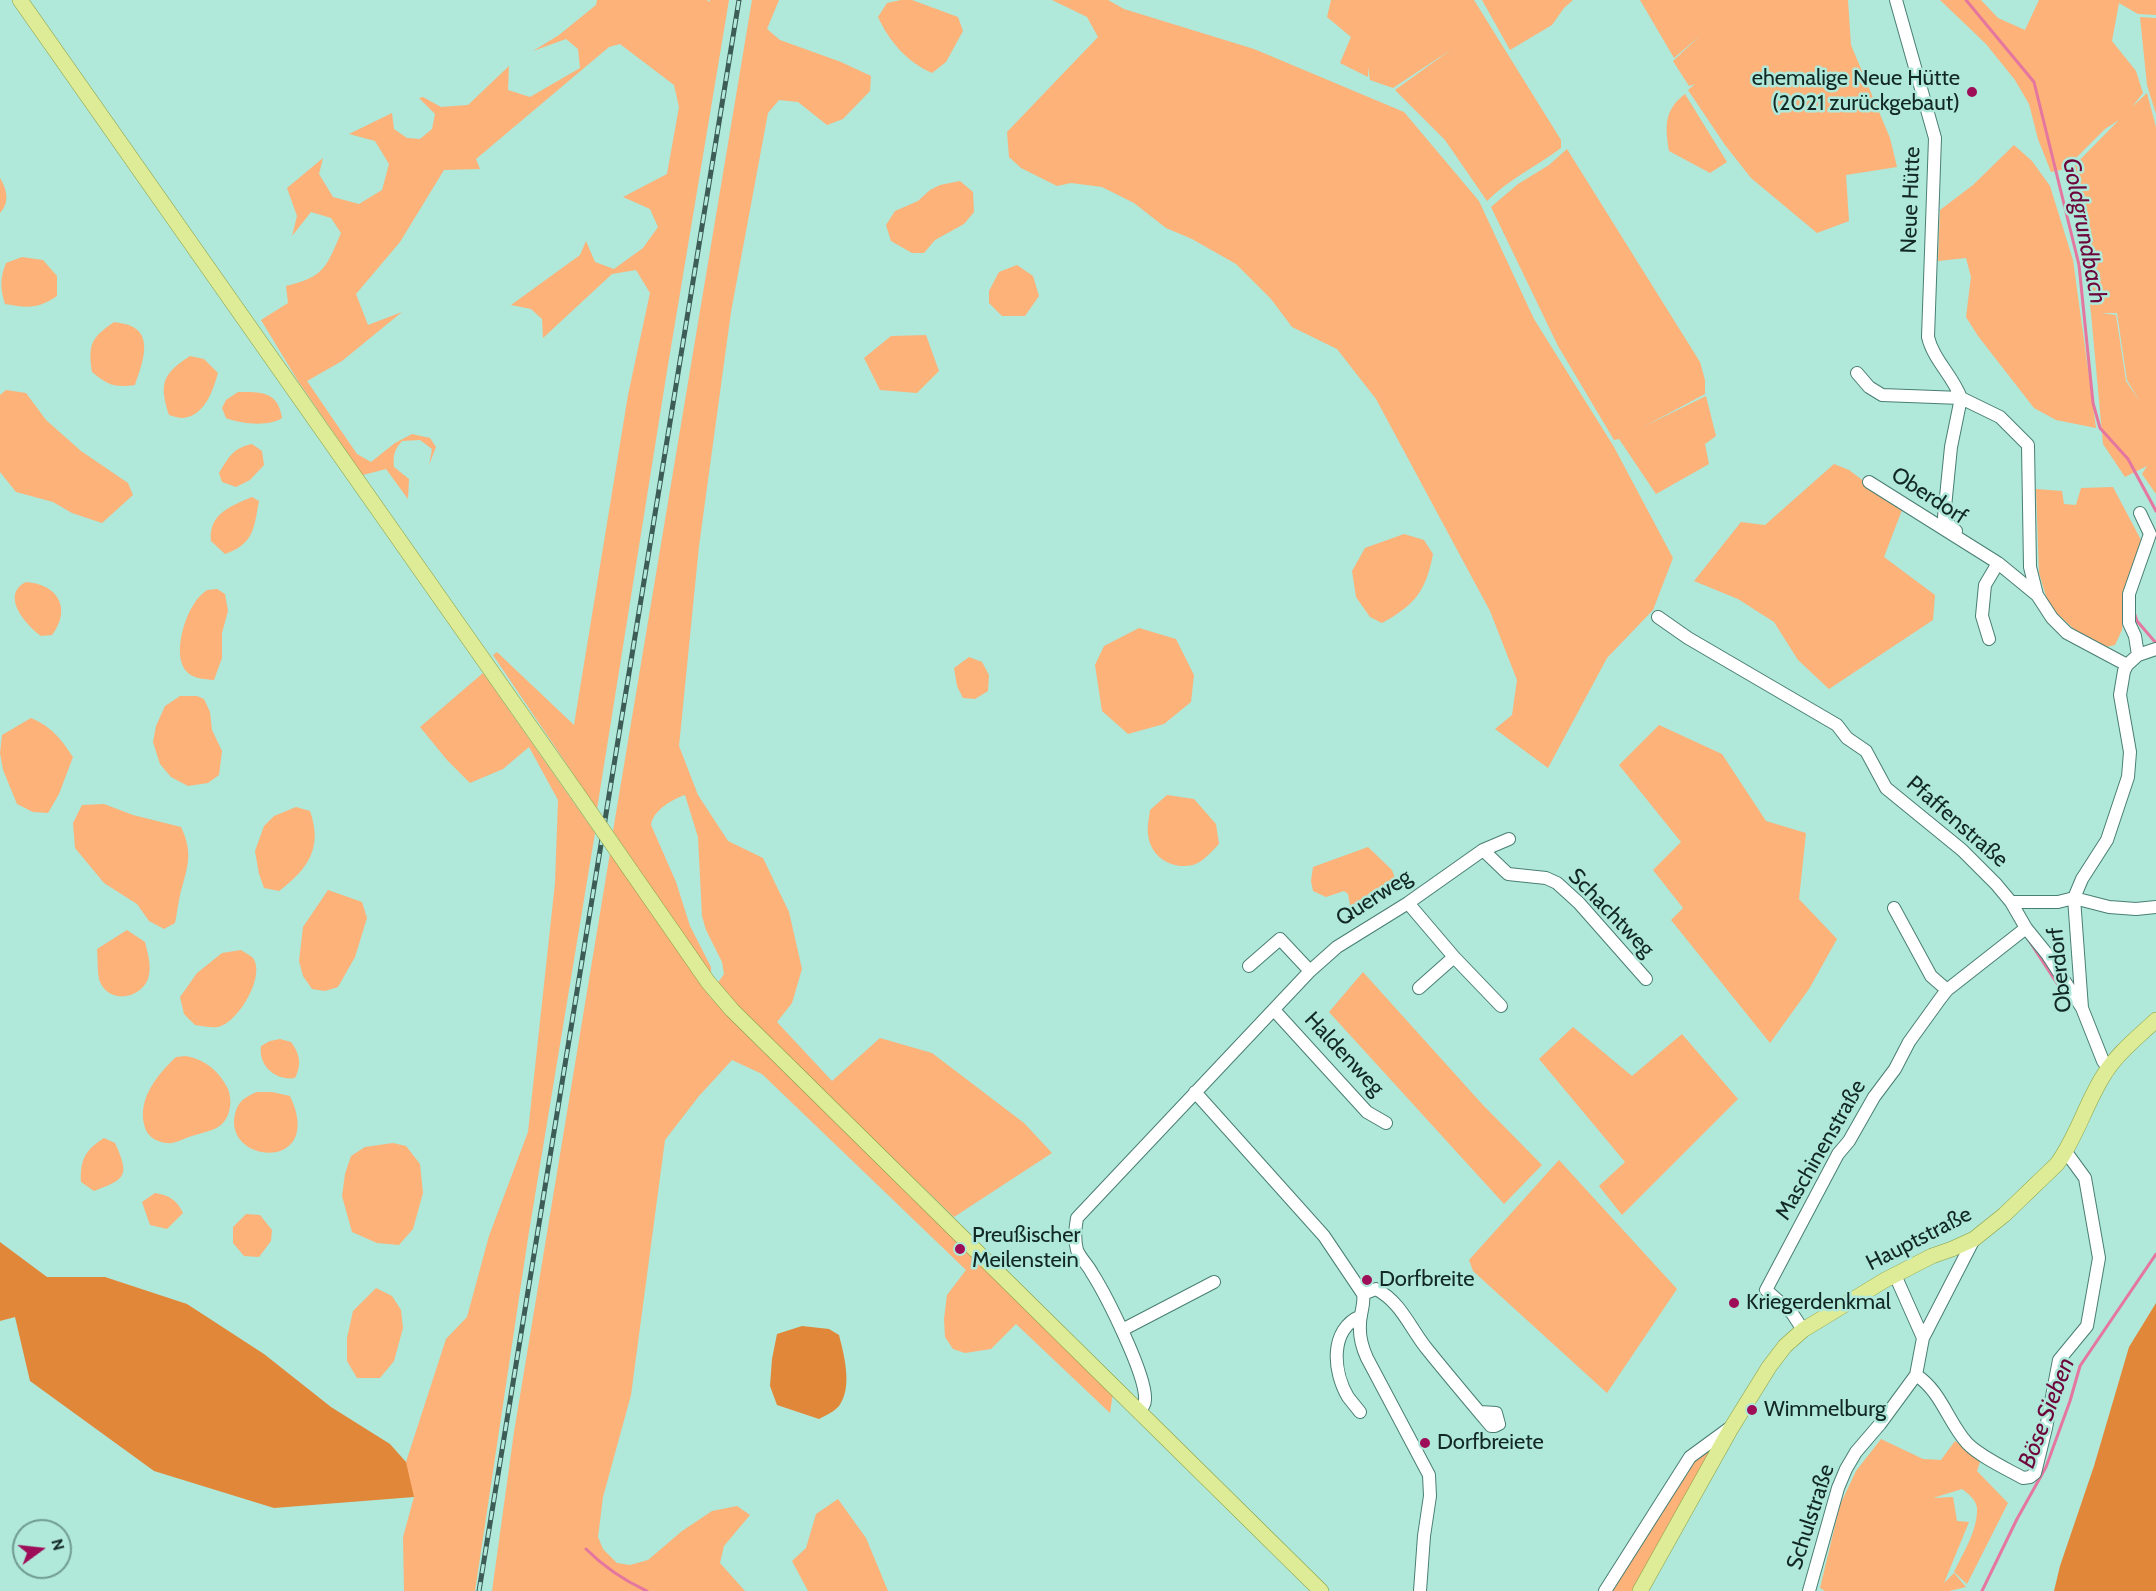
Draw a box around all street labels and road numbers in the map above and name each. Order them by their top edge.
street label: Neue Hütte [1896,146,1926,254]
street label: Oberdorf [1886,462,1972,530]
street label: Pfaffenstraße [1901,771,2013,873]
street label: Schachtweg [1562,863,1660,963]
street label: Querweg [1331,864,1417,932]
street label: Oberdorf [2042,926,2078,1014]
street label: Haldenweg [1299,1007,1389,1101]
street label: Maschinenstraße [1770,1075,1872,1225]
street label: Hauptstraße [1862,1201,1976,1277]
street label: Schulstraße [1782,1461,1840,1573]

